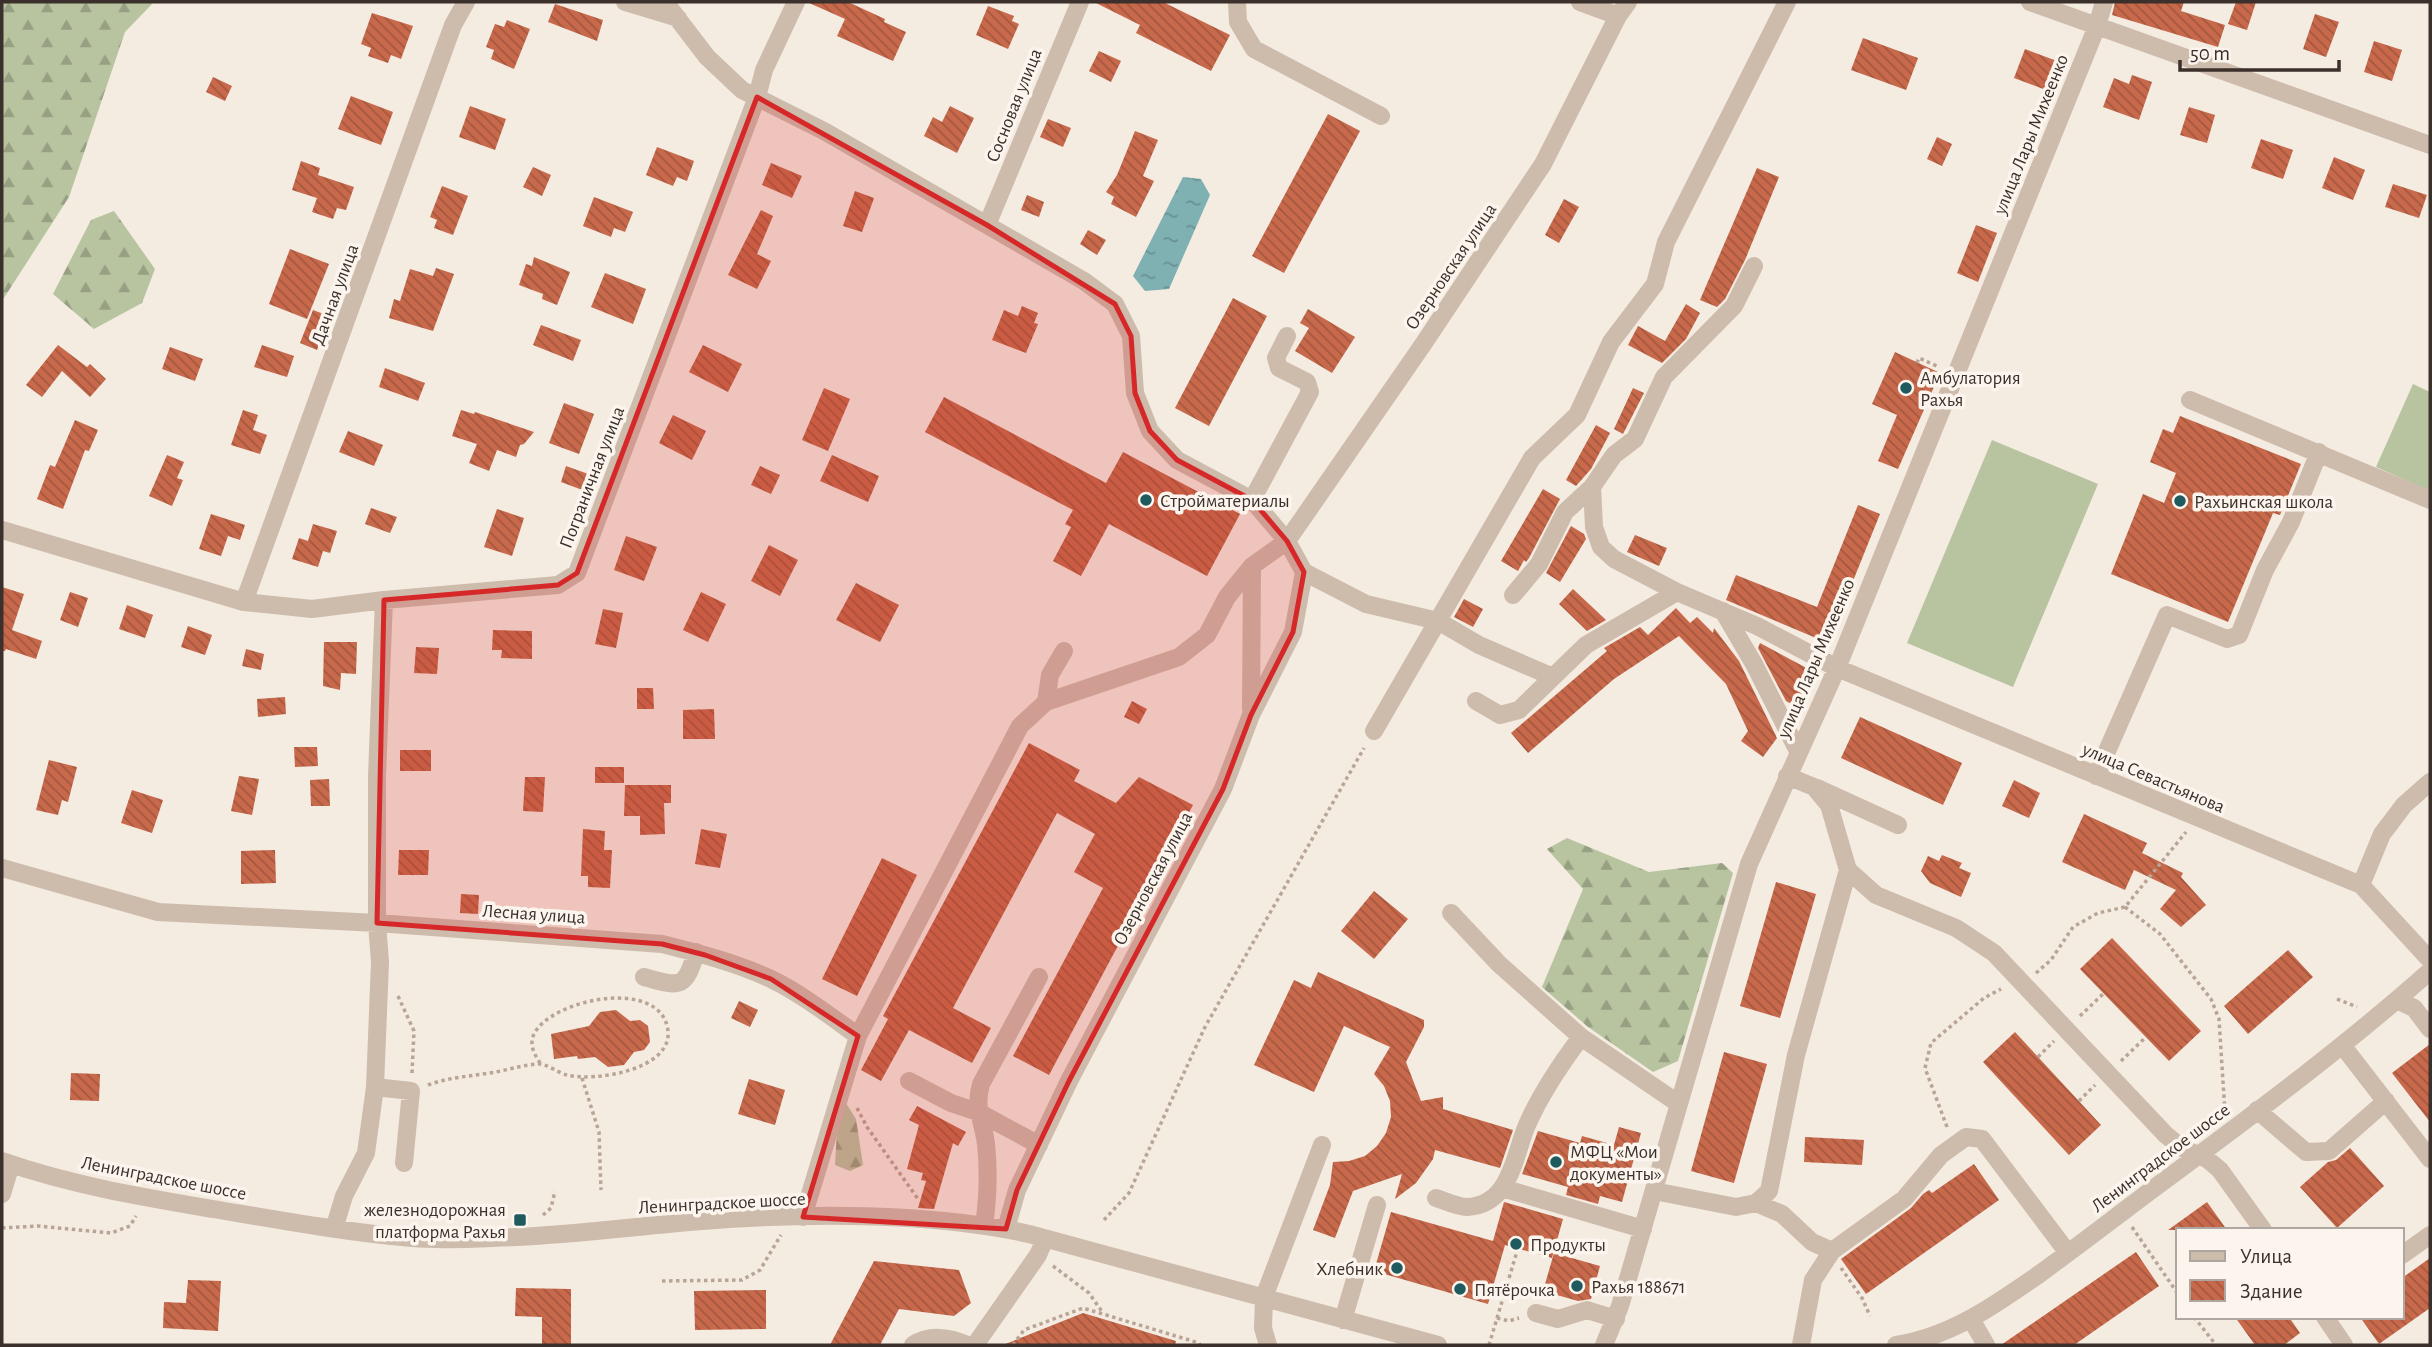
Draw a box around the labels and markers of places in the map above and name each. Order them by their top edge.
place label: Амбулатория Рахья [1920,369,2021,410]
marker: Амбулатория Рахья [1898,380,1914,396]
marker: Стройматериалы [1138,492,1154,508]
place label: Стройматериалы [1160,492,1290,511]
marker: Рахьинская школа [2172,493,2188,509]
place label: Рахьинская школа [2194,493,2334,512]
place label: МФЦ «Мои документы» [1570,1143,1662,1184]
marker: МФЦ «Мои документы» [1548,1154,1564,1170]
place label: железнодорожная платформа Рахья [364,1201,506,1242]
marker: железнодорожная платформа Рахья [512,1212,528,1228]
marker: Продукты [1508,1236,1524,1252]
place label: Продукты [1530,1236,1606,1255]
place label: Хлебник [1316,1260,1383,1279]
marker: Хлебник [1389,1260,1405,1276]
marker: Рахья 188671 [1569,1278,1585,1294]
place label: Рахья 188671 [1591,1278,1686,1297]
marker: Пятёрочка [1452,1281,1468,1297]
place label: Пятёрочка [1474,1281,1555,1300]

